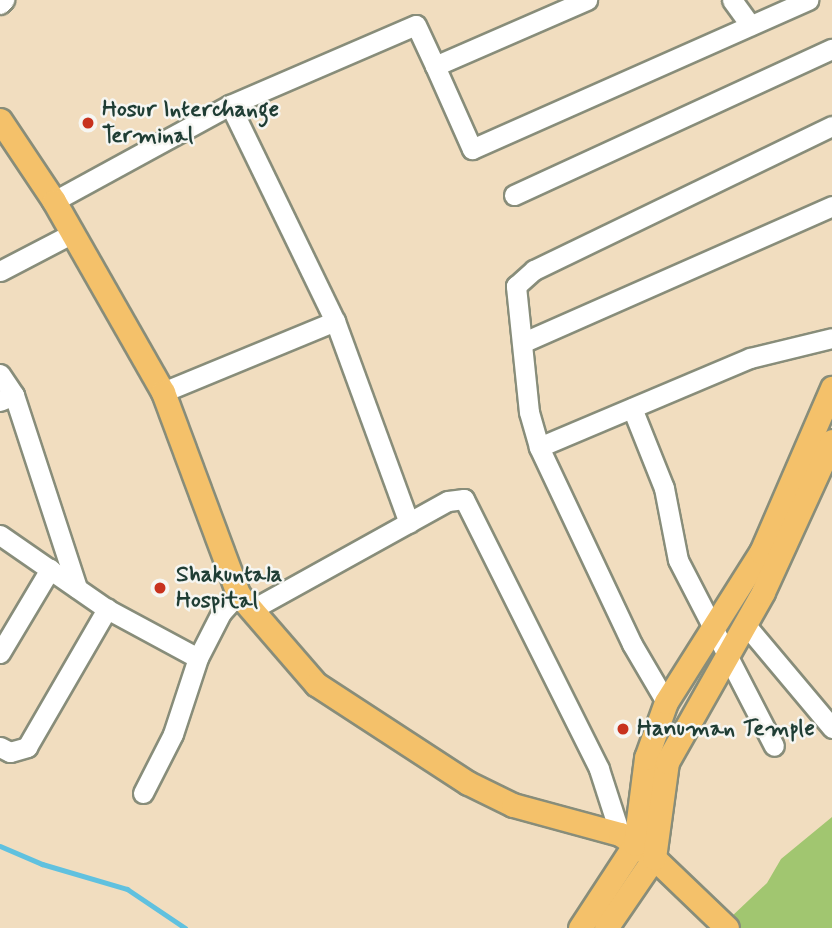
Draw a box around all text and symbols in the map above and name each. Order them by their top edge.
place label: Hosur Interchange Terminal [102,96,283,150]
marker: Hosur Interchange Terminal [80,115,96,131]
place label: Shakuntala Hospital [176,561,282,615]
marker: Shakuntala Hospital [150,578,170,598]
place label: Hanuman Temple [637,715,809,743]
marker: Hanuman Temple [615,721,631,737]

